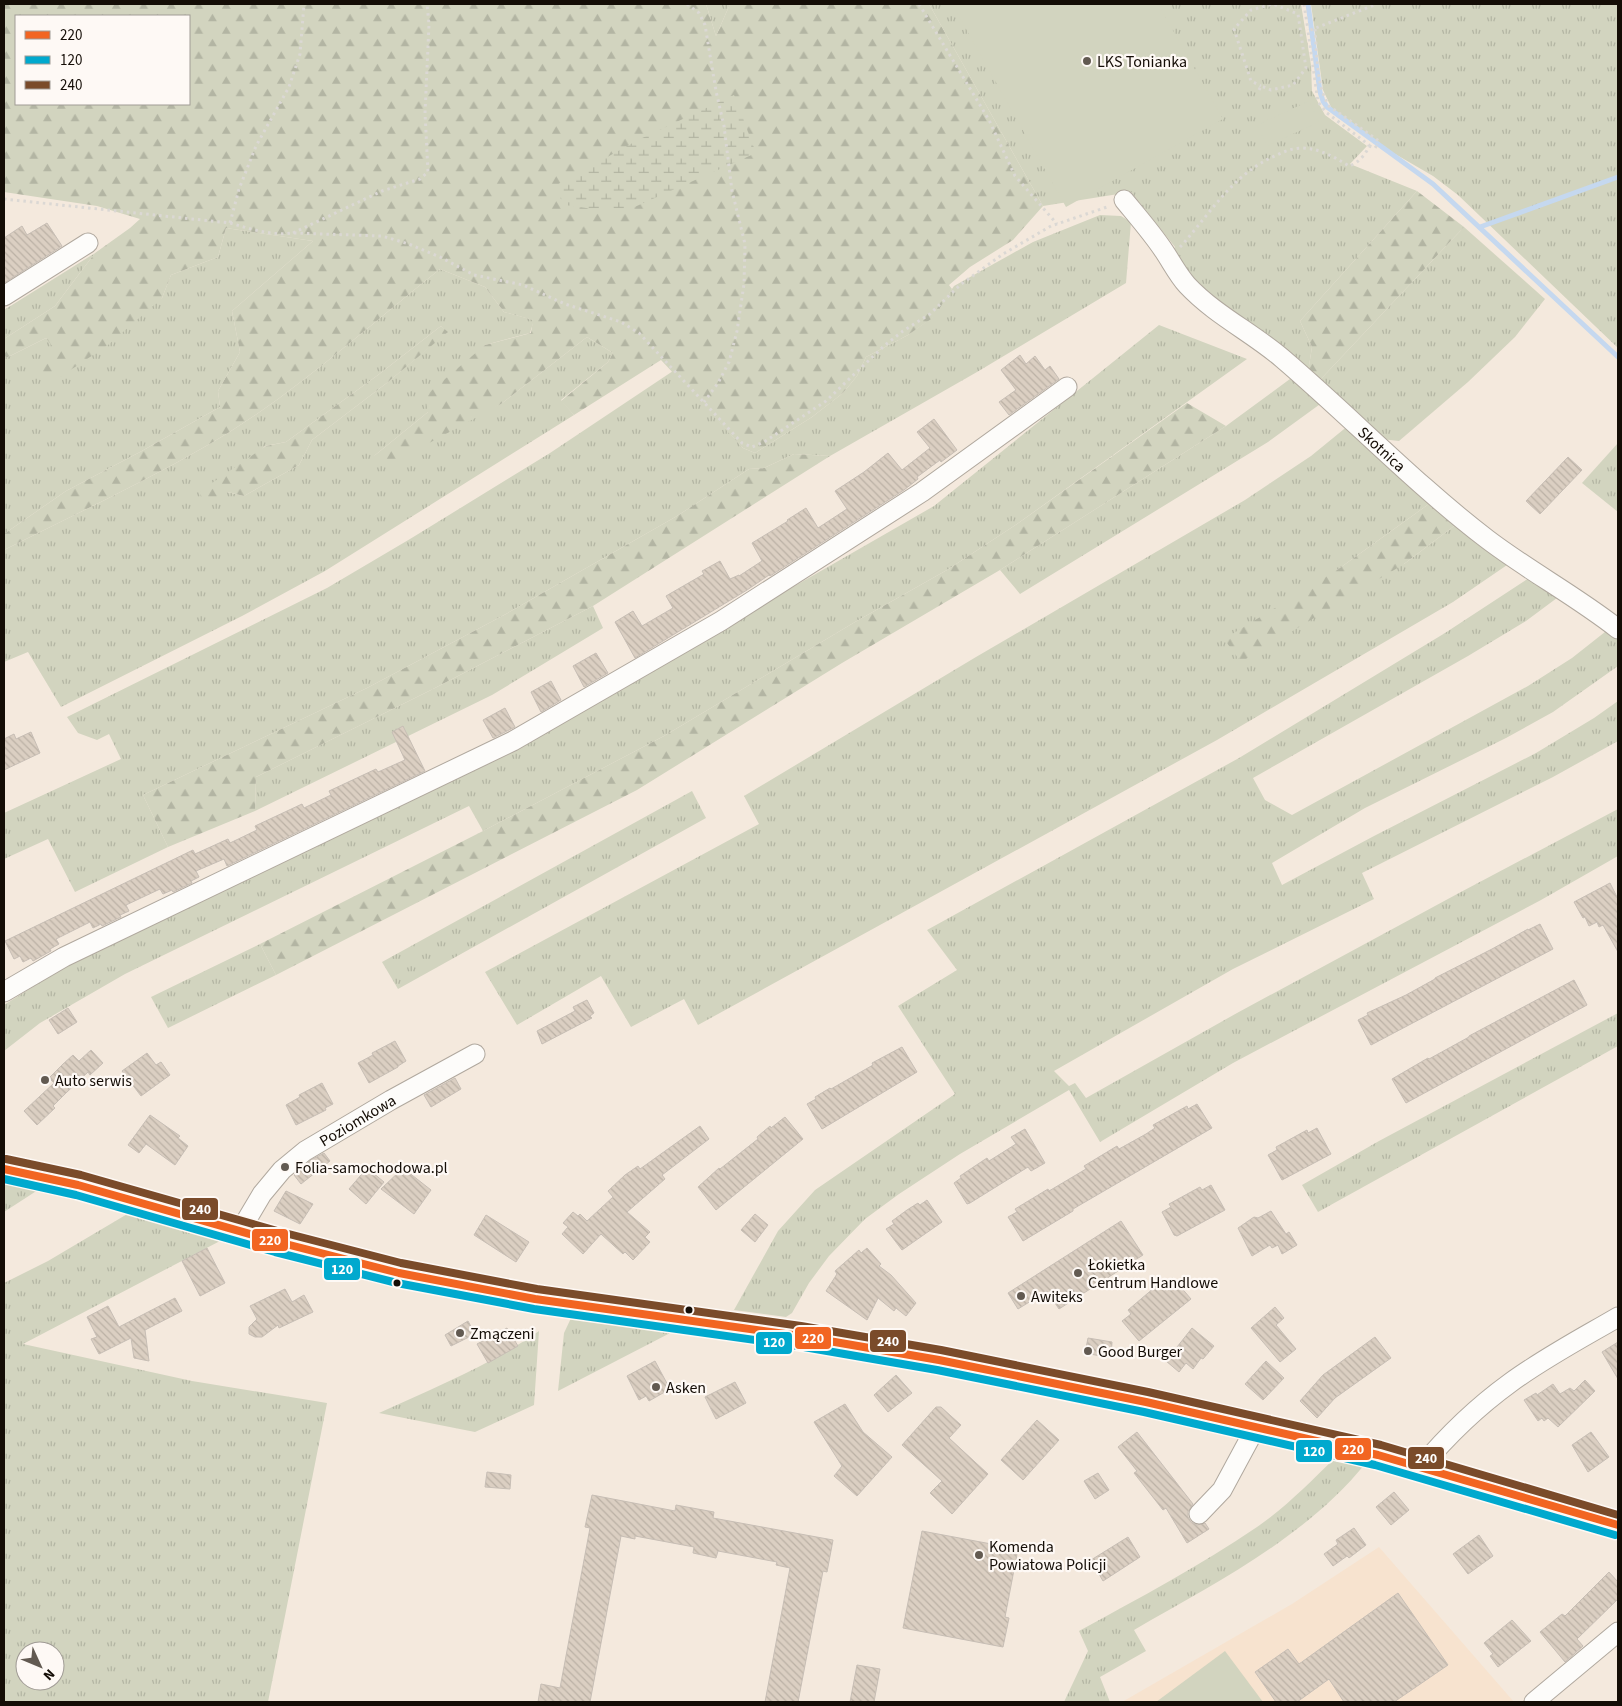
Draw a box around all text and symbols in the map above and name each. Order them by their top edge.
legend [15,15,190,105]
text: 220 [60,25,82,46]
text: 120 [60,50,82,71]
place label: LKS Tonianka [1097,51,1187,73]
marker: LKS Tonianka [1081,55,1093,67]
text: 240 [60,75,82,96]
street label: Skotnica [1353,422,1410,477]
place label: Auto serwis [55,1070,132,1092]
marker: Auto serwis [39,1074,51,1086]
street label: Poziomkowa [315,1089,400,1152]
place label: Folia-samochodowa.pl [295,1157,448,1179]
marker: Folia-samochodowa.pl [279,1161,291,1173]
line badge: 240 [181,1197,219,1221]
text: 240 [189,1200,211,1220]
line badge: 220 [251,1228,289,1252]
text: 220 [259,1231,281,1251]
place label: Łokietka Centrum Handlowe [1087,1254,1218,1294]
line badge: 120 [323,1257,361,1281]
text: 120 [331,1260,353,1280]
marker: Łokietka Centrum Handlowe [1072,1267,1084,1279]
unlabelled marker [392,1278,402,1288]
place label: Awiteks [1031,1286,1083,1308]
marker: Awiteks [1015,1290,1027,1302]
unlabelled marker [684,1305,694,1315]
place label: Zmączeni [470,1323,535,1345]
line badge: 220 [794,1326,832,1350]
marker: Zmączeni [454,1327,466,1339]
text: 220 [802,1329,824,1349]
line badge: 240 [869,1329,907,1353]
line badge: 120 [755,1331,793,1355]
text: 240 [877,1332,899,1352]
text: 120 [763,1333,785,1353]
place label: Good Burger [1098,1341,1183,1363]
marker: Good Burger [1082,1345,1094,1357]
place label: Asken [666,1377,706,1399]
marker: Asken [650,1381,662,1393]
line badge: 220 [1334,1437,1372,1461]
line badge: 120 [1295,1439,1333,1463]
text: 220 [1342,1440,1364,1460]
text: 120 [1303,1442,1325,1462]
line badge: 240 [1407,1446,1445,1470]
text: 240 [1415,1449,1437,1469]
place label: Komenda Powiatowa Policji [989,1536,1107,1576]
marker: Komenda Powiatowa Policji [973,1549,985,1561]
north arrow [15,1641,65,1691]
text: N [38,1664,59,1685]

